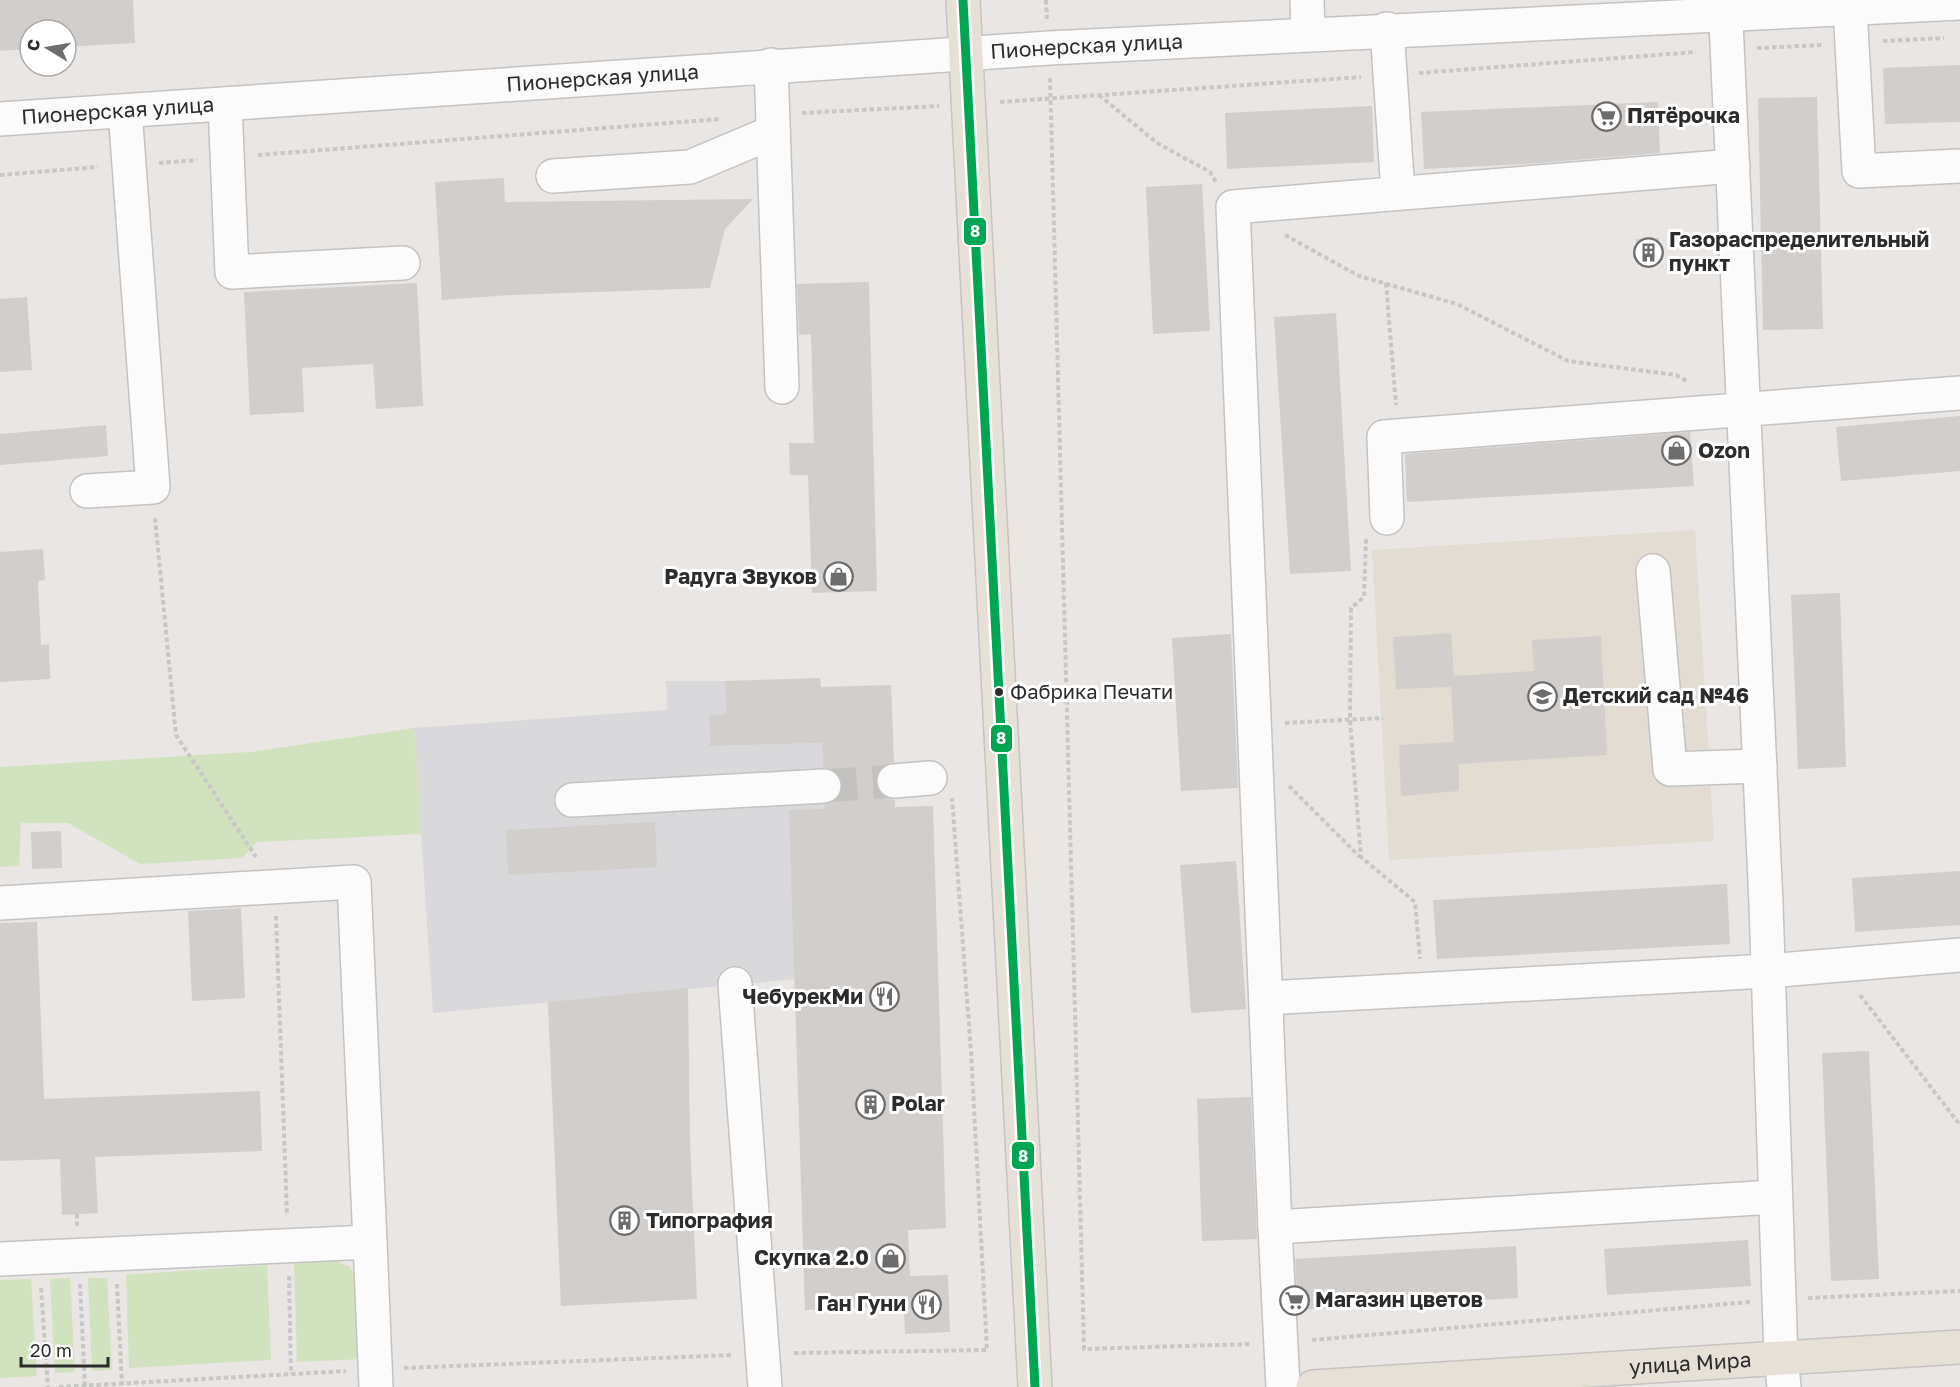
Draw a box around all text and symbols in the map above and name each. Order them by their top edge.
north arrow [18,18,78,78]
street label: Пионерская улица [989,27,1184,64]
text: С [22,38,44,53]
street label: Пионерская улица [505,58,700,97]
street label: Пионерская улица [20,91,215,130]
supermarket icon: Пятёрочка [1590,100,1622,132]
place label: Пятёрочка [1627,102,1740,128]
line badge: 8 [963,217,987,246]
text: 8 [970,221,980,241]
place label: Газораспределительный пункт [1669,226,1929,276]
building icon: Газораспределительный пункт [1632,236,1664,268]
shop icon: Ozon [1661,435,1693,467]
place label: Ozon [1698,437,1750,463]
shop icon: Радуга Звуков [822,561,854,593]
place label: Радуга Звуков [664,563,817,589]
place label: Фабрика Печати [1010,679,1173,703]
school or university icon: Детский сад №46 [1526,680,1558,712]
place label: Детский сад №46 [1563,682,1749,708]
marker: Фабрика Печати [993,686,1005,698]
line badge: 8 [990,724,1013,753]
text: 8 [996,728,1006,748]
restaurant icon: ЧебурекМи [868,981,900,1013]
place label: ЧебурекМи [742,983,863,1009]
building icon: Polar [854,1088,886,1120]
place label: Polar [891,1090,945,1116]
line badge: 8 [1011,1141,1035,1170]
text: 8 [1018,1146,1028,1166]
building icon: Типография [609,1205,641,1237]
place label: Типография [646,1207,773,1233]
shop icon: Скупка 2.0 [874,1242,906,1274]
place label: Скупка 2.0 [754,1244,869,1270]
supermarket icon: Магазин цветов [1278,1284,1310,1316]
place label: Магазин цветов [1315,1286,1483,1312]
restaurant icon: Ган Гуни [911,1288,943,1320]
place label: Ган Гуни [817,1290,906,1316]
scale bar [21,1330,108,1368]
text: 20 m [30,1339,72,1361]
street label: улица Мира [1628,1346,1752,1379]

